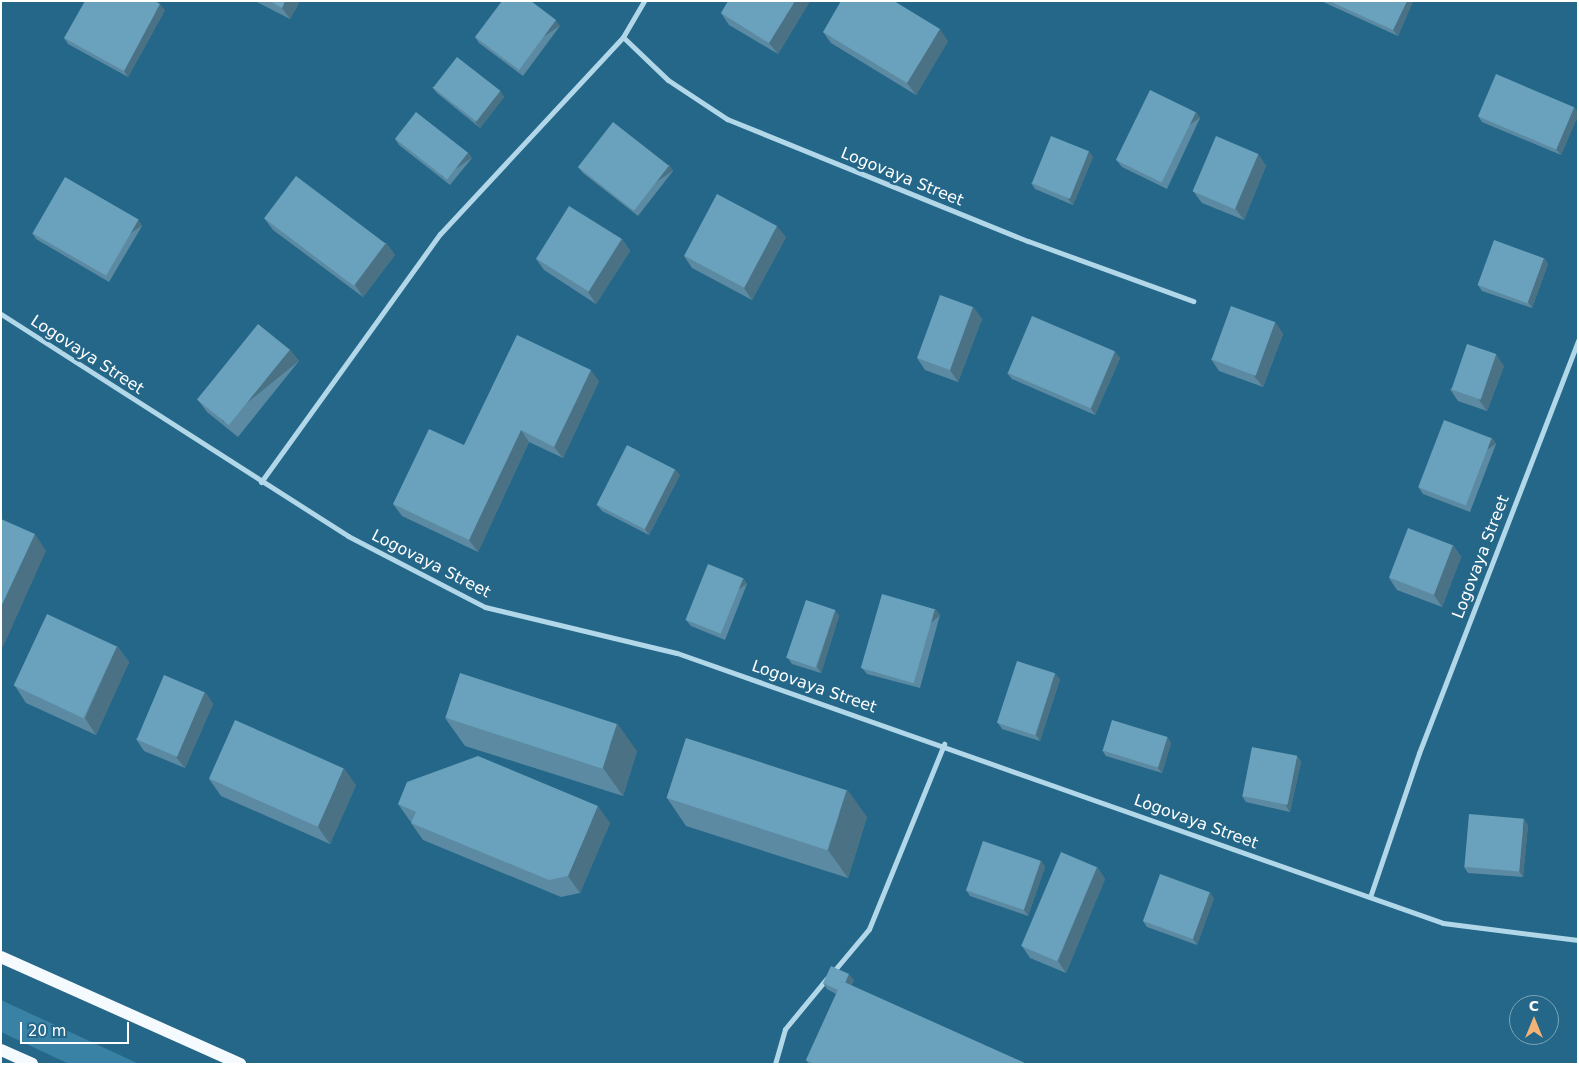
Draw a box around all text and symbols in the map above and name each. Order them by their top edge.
street label: Logovaya Street [838,144,966,210]
street label: Logovaya Street [27,311,147,399]
street label: Logovaya Street [1449,493,1513,621]
street label: Logovaya Street [368,526,494,602]
street label: Logovaya Street [749,657,879,717]
street label: Logovaya Street [1131,791,1261,853]
north arrow [1509,995,1559,1045]
text: С [1529,998,1539,1014]
scale bar [22,1012,131,1044]
text: 20 m [28,1022,66,1040]

